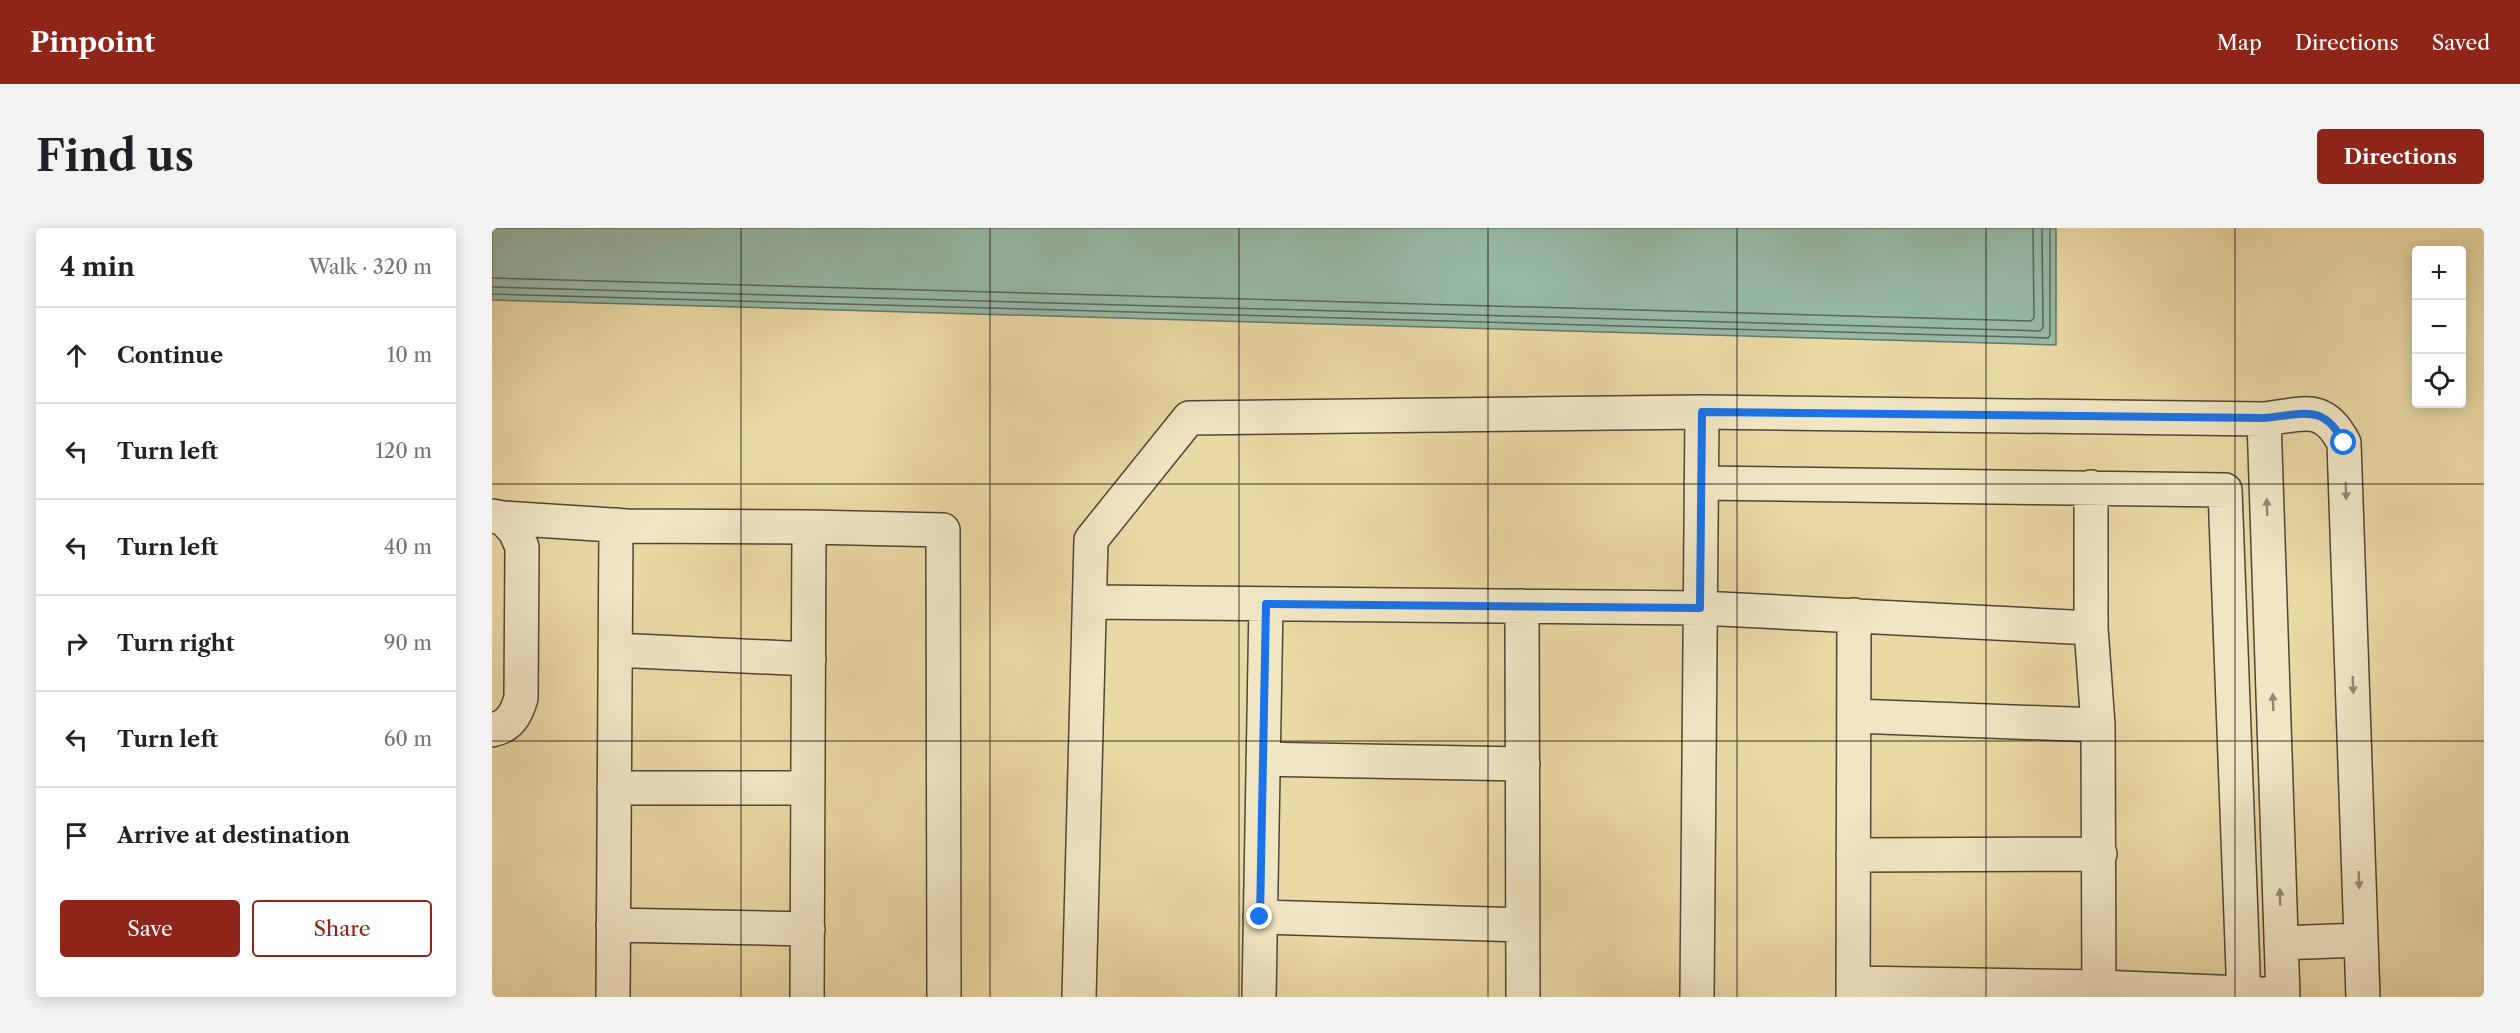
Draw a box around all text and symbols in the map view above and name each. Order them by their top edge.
text: Pinpoint [30,25,155,59]
text: Map [2217,30,2262,55]
text: Directions [2295,30,2399,55]
text: Saved [2432,30,2490,55]
button: Directions [2317,129,2484,184]
text: Find us [36,130,194,182]
map controls [2412,246,2466,408]
button: + [2412,246,2466,300]
text: 4 min [60,251,135,283]
text: Walk · 320 m [309,255,432,279]
button: − [2412,300,2466,354]
icon: ahead [60,339,93,372]
text: Continue [117,342,223,369]
text: 10 m [387,343,432,367]
button: locate [2412,354,2466,408]
route start [2330,429,2356,455]
icon: left [60,435,93,468]
text: Turn left [117,438,218,465]
text: 120 m [375,439,432,463]
one-way arrow [2341,481,2350,500]
one-way arrow [2262,497,2272,516]
icon: left [60,531,93,564]
text: Turn left [117,534,218,561]
text: 40 m [384,535,432,559]
icon: right [60,627,93,660]
text: Turn right [117,630,235,657]
text: 90 m [384,631,432,655]
one-way arrow [2348,676,2357,695]
one-way arrow [2269,692,2278,711]
icon: left [60,723,93,756]
text: Turn left [117,726,218,753]
text: 60 m [384,727,432,751]
icon: arrive [60,819,93,852]
text: Arrive at destination [117,822,350,849]
one-way arrow [2355,871,2364,890]
one-way arrow [2275,887,2284,906]
button: Save [60,900,240,957]
button: Share [252,900,432,957]
route end [1246,903,1272,929]

